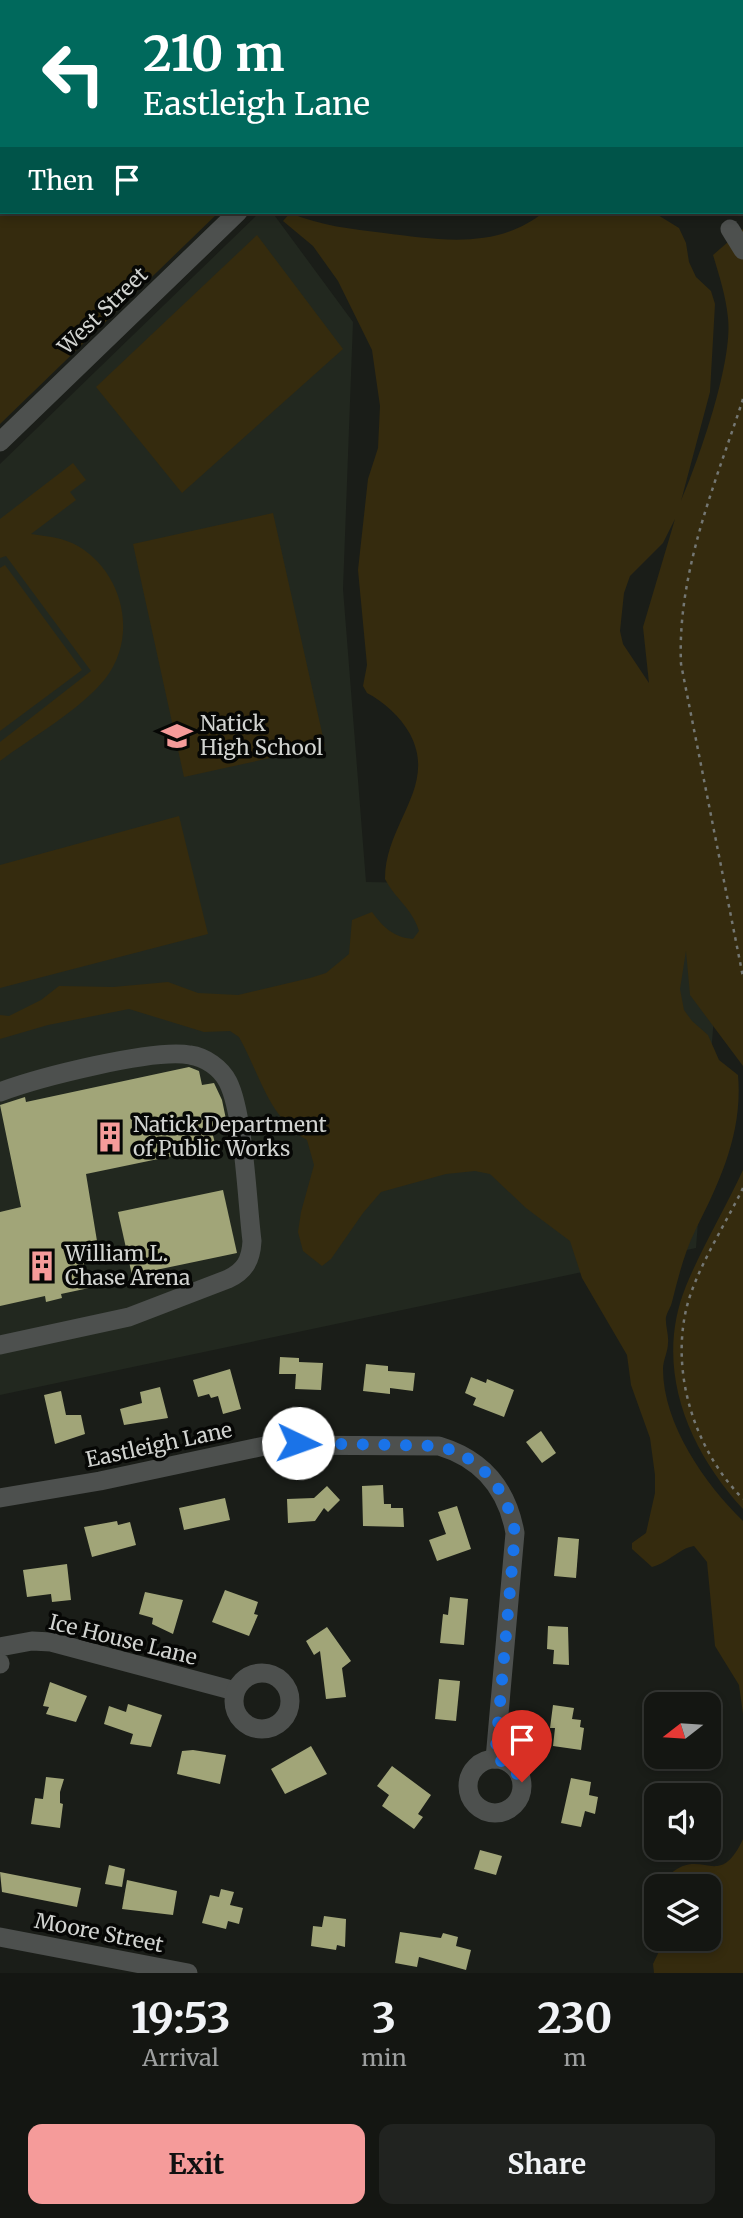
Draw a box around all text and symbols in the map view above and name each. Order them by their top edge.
text: 210 m [143,23,284,84]
icon: left [28,28,119,119]
text: Eastleigh Lane [143,84,370,124]
icon: arrive [108,161,146,199]
text: Then [28,164,94,197]
street label: West Street [51,261,153,361]
place label: Natick High School [200,710,323,761]
school or university icon: Natick High School [160,719,194,753]
place label: Natick Department of Public Works [133,1111,327,1162]
building icon: Natick Department of Public Works [93,1120,127,1154]
place label: William L. Chase Arena [64,1240,190,1291]
building icon: William L. Chase Arena [25,1249,59,1283]
position arrow [261,1406,335,1480]
street label: Eastleigh Lane [83,1416,235,1473]
street label: Ice House Lane [46,1608,200,1671]
north arrow [644,1692,721,1769]
map controls [644,1692,721,1951]
pin [492,1710,552,1782]
icon: arrive [503,1721,541,1759]
button: sound [644,1783,721,1860]
button: layers [644,1874,721,1951]
street label: Moore Street [32,1907,166,1958]
text: 19:53 [131,1992,231,2044]
text: 3 [372,1992,396,2044]
text: 230 [537,1992,612,2044]
text: Arrival [142,2043,219,2072]
text: min [361,2043,407,2072]
text: m [563,2043,586,2072]
button: Exit [28,2124,365,2204]
button: Share [379,2124,715,2204]

